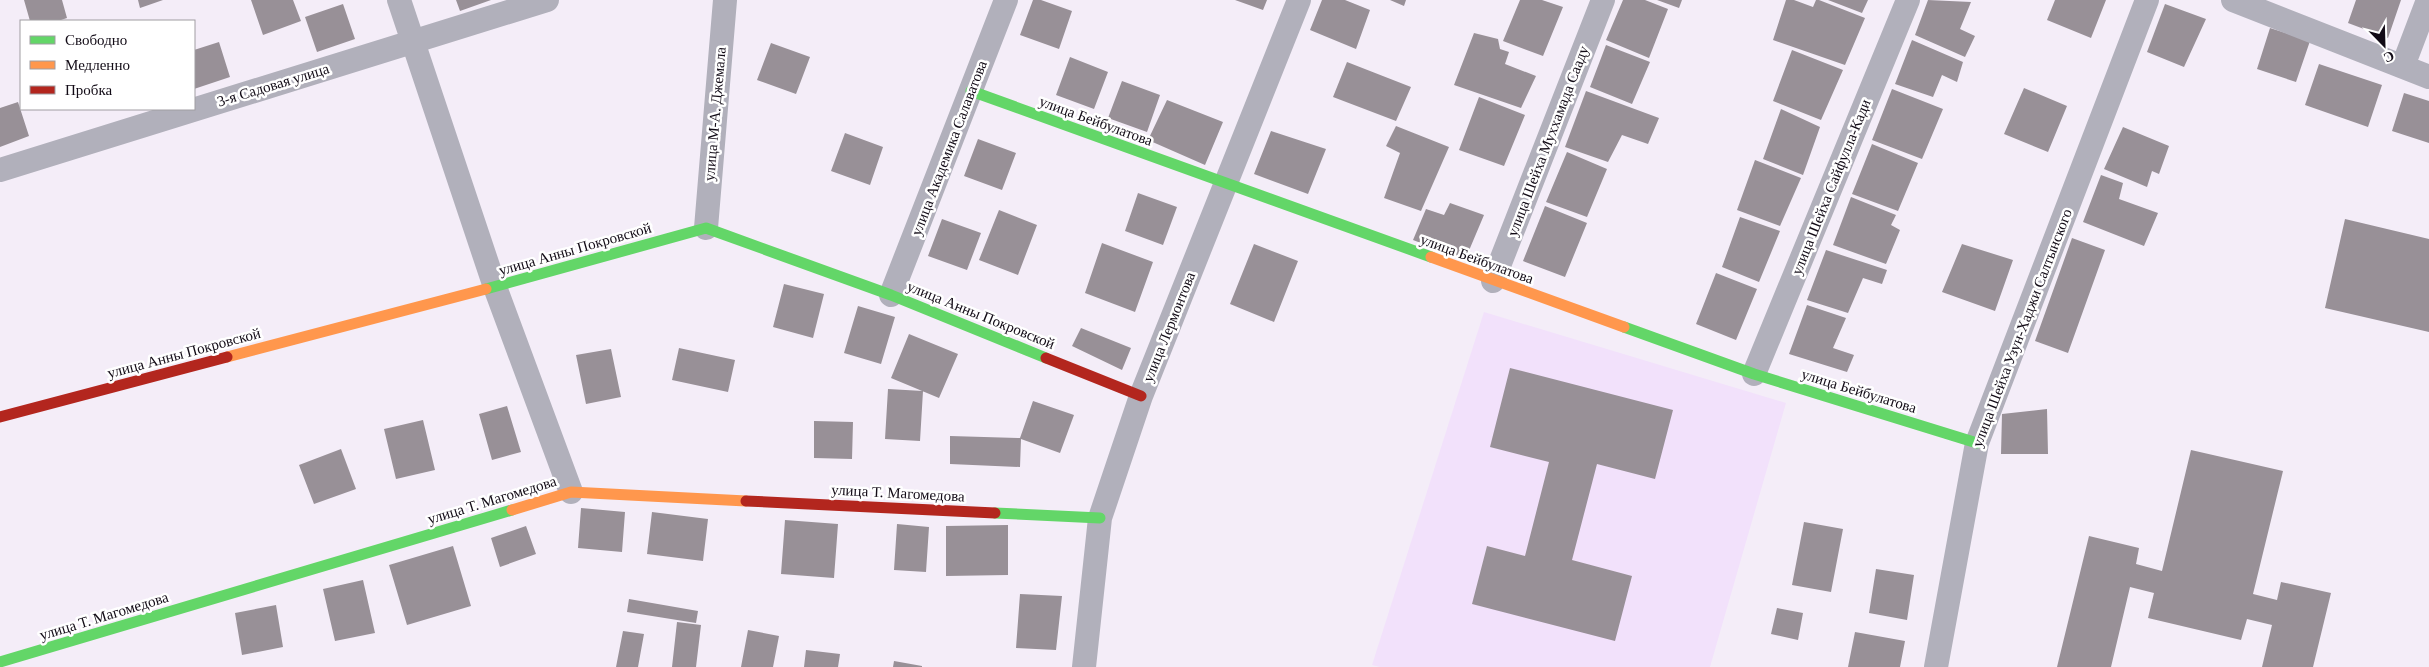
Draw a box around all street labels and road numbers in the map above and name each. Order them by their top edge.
street label: улица Шейха Муххамада Сааду [1504,43,1592,239]
street label: улица М-А. Джемала [701,46,729,182]
street label: улица Академика Салаватова [908,58,990,238]
street label: 3-я Садовая улица [215,60,331,110]
street label: улица Бейбулатова [1037,93,1155,149]
street label: улица Шейха Сайфулла-Кади [1788,97,1874,277]
street label: улица Шейха Узун-Хаджи Салтынского [1969,207,2075,449]
street label: улица Анны Покровской [497,220,653,278]
street label: улица Бейбулатова [1418,231,1536,287]
street label: улица Лермонтова [1140,269,1198,384]
street label: улица Анны Покровской [905,278,1057,352]
street label: улица Анны Покровской [106,325,262,381]
street label: улица Бейбулатова [1800,366,1919,416]
street label: улица Т. Магомедова [426,473,559,527]
street label: улица Т. Магомедова [831,482,965,505]
street label: улица Т. Магомедова [38,589,171,643]

